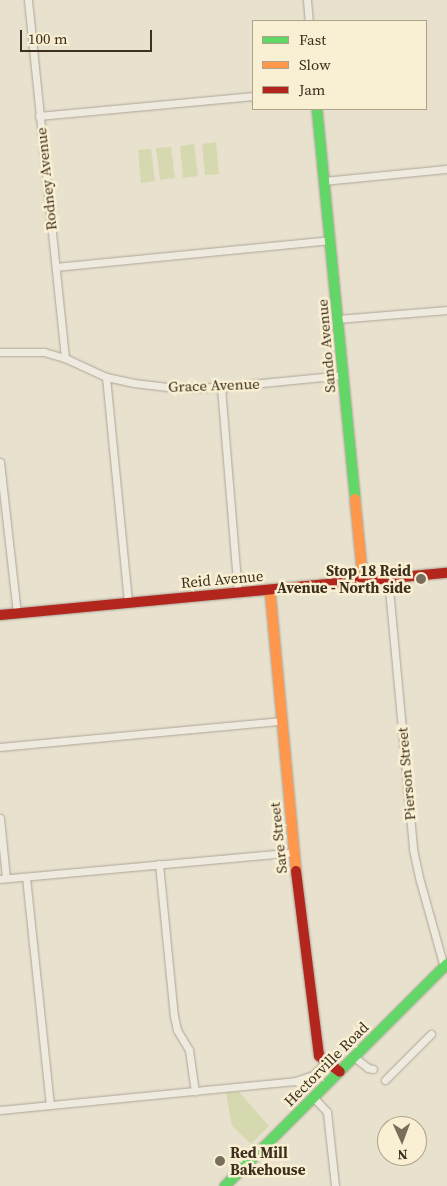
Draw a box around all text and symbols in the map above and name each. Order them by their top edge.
scale bar [22,20,155,52]
legend [252,20,427,110]
text: 100 m [28,28,68,49]
text: Fast [299,29,326,50]
text: Slow [299,54,331,75]
text: Jam [299,79,325,100]
street label: Rodney Avenue [32,127,60,231]
street label: Sando Avenue [313,298,339,394]
street label: Grace Avenue [168,374,260,396]
place label: Stop 18 Reid Avenue - North side [277,561,411,596]
street label: Reid Avenue [180,566,264,592]
marker: Stop 18 Reid Avenue - North side [415,573,427,585]
street label: Pierson Street [393,727,419,821]
street label: Sare Street [265,802,291,874]
street label: Hectorville Road [280,1018,372,1110]
north arrow [377,1116,427,1166]
place label: Red Mill Bakehouse [230,1143,305,1178]
text: N [397,1145,408,1165]
marker: Red Mill Bakehouse [214,1155,226,1167]

